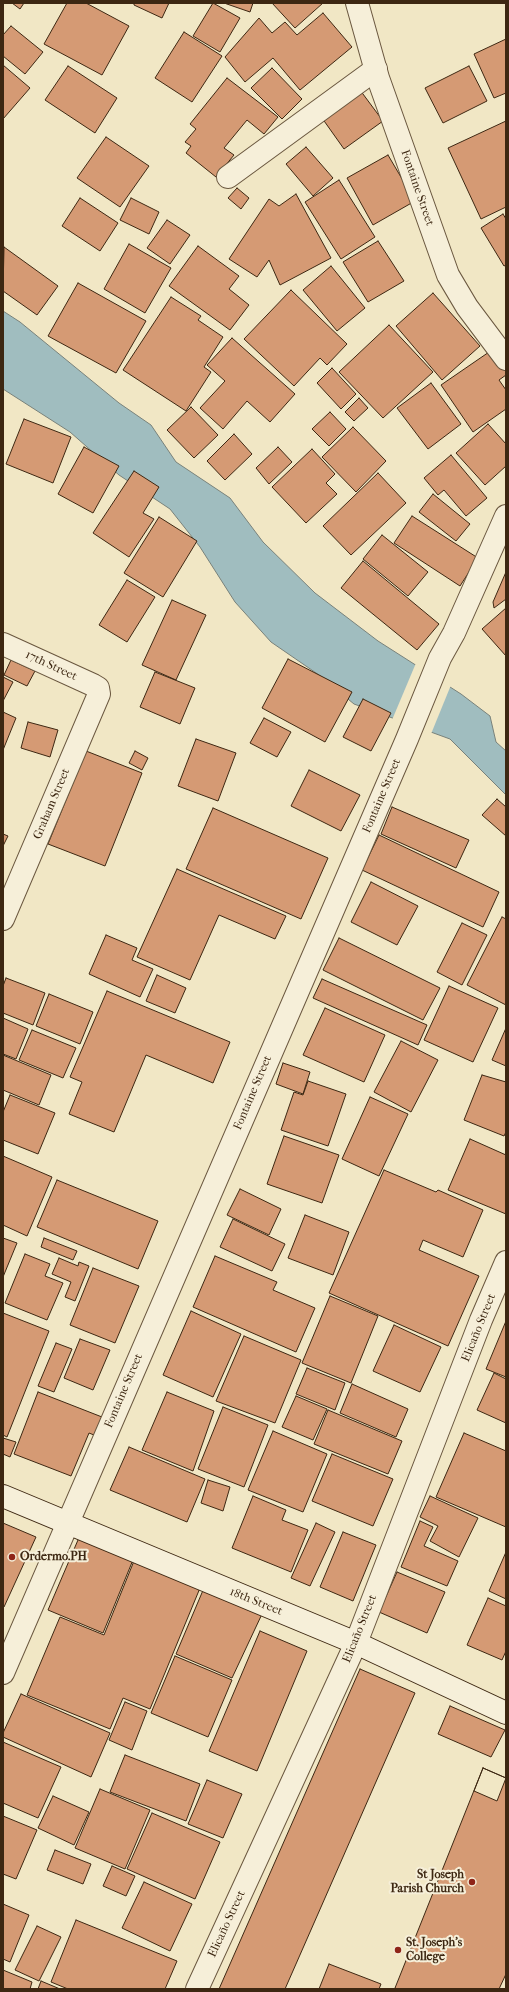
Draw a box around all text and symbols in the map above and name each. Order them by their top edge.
street label: Fontaine Street [397,148,437,228]
street label: 17th Street [23,648,79,684]
street label: Fontaine Street [360,756,404,836]
street label: Graham Street [31,766,73,842]
street label: Fontaine Street [231,1053,275,1133]
street label: Elicaño Street [459,1292,499,1364]
street label: Fontaine Street [102,1351,146,1431]
place label: Ordermo.PH [20,1550,87,1564]
marker: Ordermo.PH [7,1552,17,1562]
street label: 18th Street [228,1585,284,1619]
street label: Elicaño Street [340,1593,380,1665]
place label: St Joseph Parish Church [390,1868,464,1896]
marker: St Joseph Parish Church [467,1877,477,1887]
street label: Elicaño Street [205,1888,249,1960]
place label: St. Joseph's College [406,1936,462,1964]
marker: St. Joseph's College [393,1945,403,1955]

